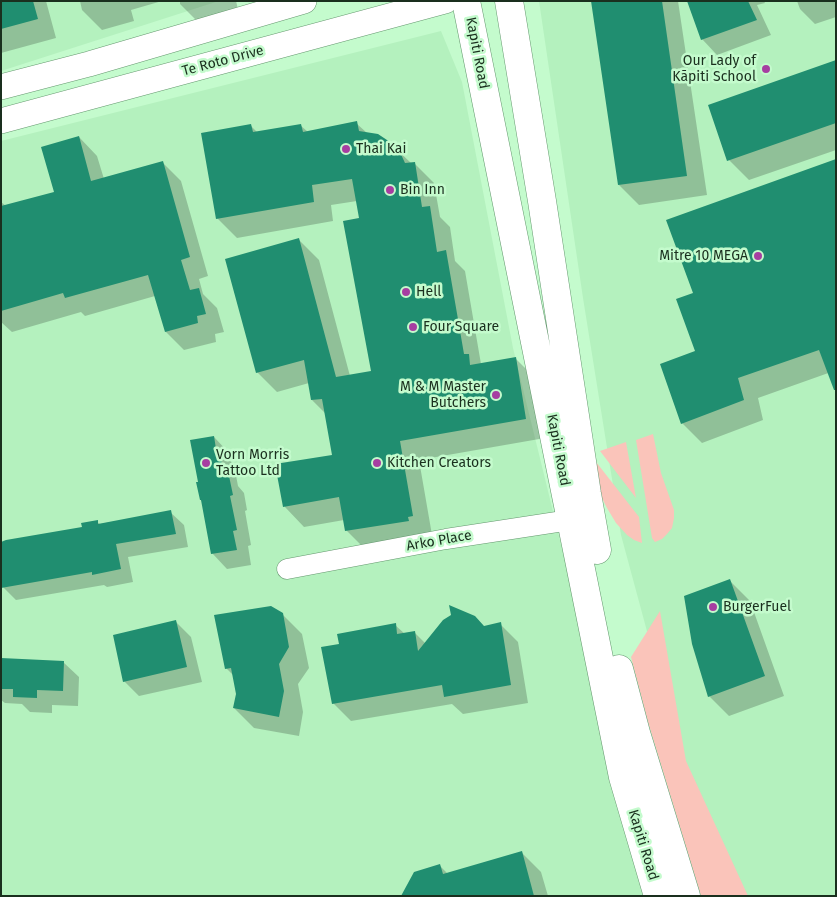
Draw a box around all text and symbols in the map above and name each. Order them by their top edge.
street label: Kapiti Road [462,16,492,90]
street label: Te Roto Drive [180,42,266,80]
place label: Our Lady of Kāpiti School [672,53,756,85]
marker: Our Lady of Kāpiti School [760,63,772,75]
place label: Thai Kai [356,141,406,157]
marker: Thai Kai [340,143,352,155]
place label: Bin Inn [400,182,445,198]
marker: Bin Inn [384,184,396,196]
place label: Mitre 10 MEGA [659,248,748,264]
marker: Mitre 10 MEGA [752,250,764,262]
place label: Hell [416,284,441,300]
marker: Hell [400,286,412,298]
place label: Four Square [423,319,499,335]
marker: Four Square [407,321,419,333]
place label: M & M Master Butchers [400,379,486,412]
marker: M & M Master Butchers [490,389,502,401]
street label: Kapiti Road [543,413,573,487]
place label: Vorn Morris Tattoo Ltd [216,447,289,480]
place label: Kitchen Creators [387,455,491,471]
marker: Vorn Morris Tattoo Ltd [200,457,212,469]
marker: Kitchen Creators [371,457,383,469]
street label: Arko Place [405,527,473,555]
place label: BurgerFuel [723,599,791,615]
marker: BurgerFuel [707,601,719,613]
street label: Kapiti Road [624,808,662,882]

